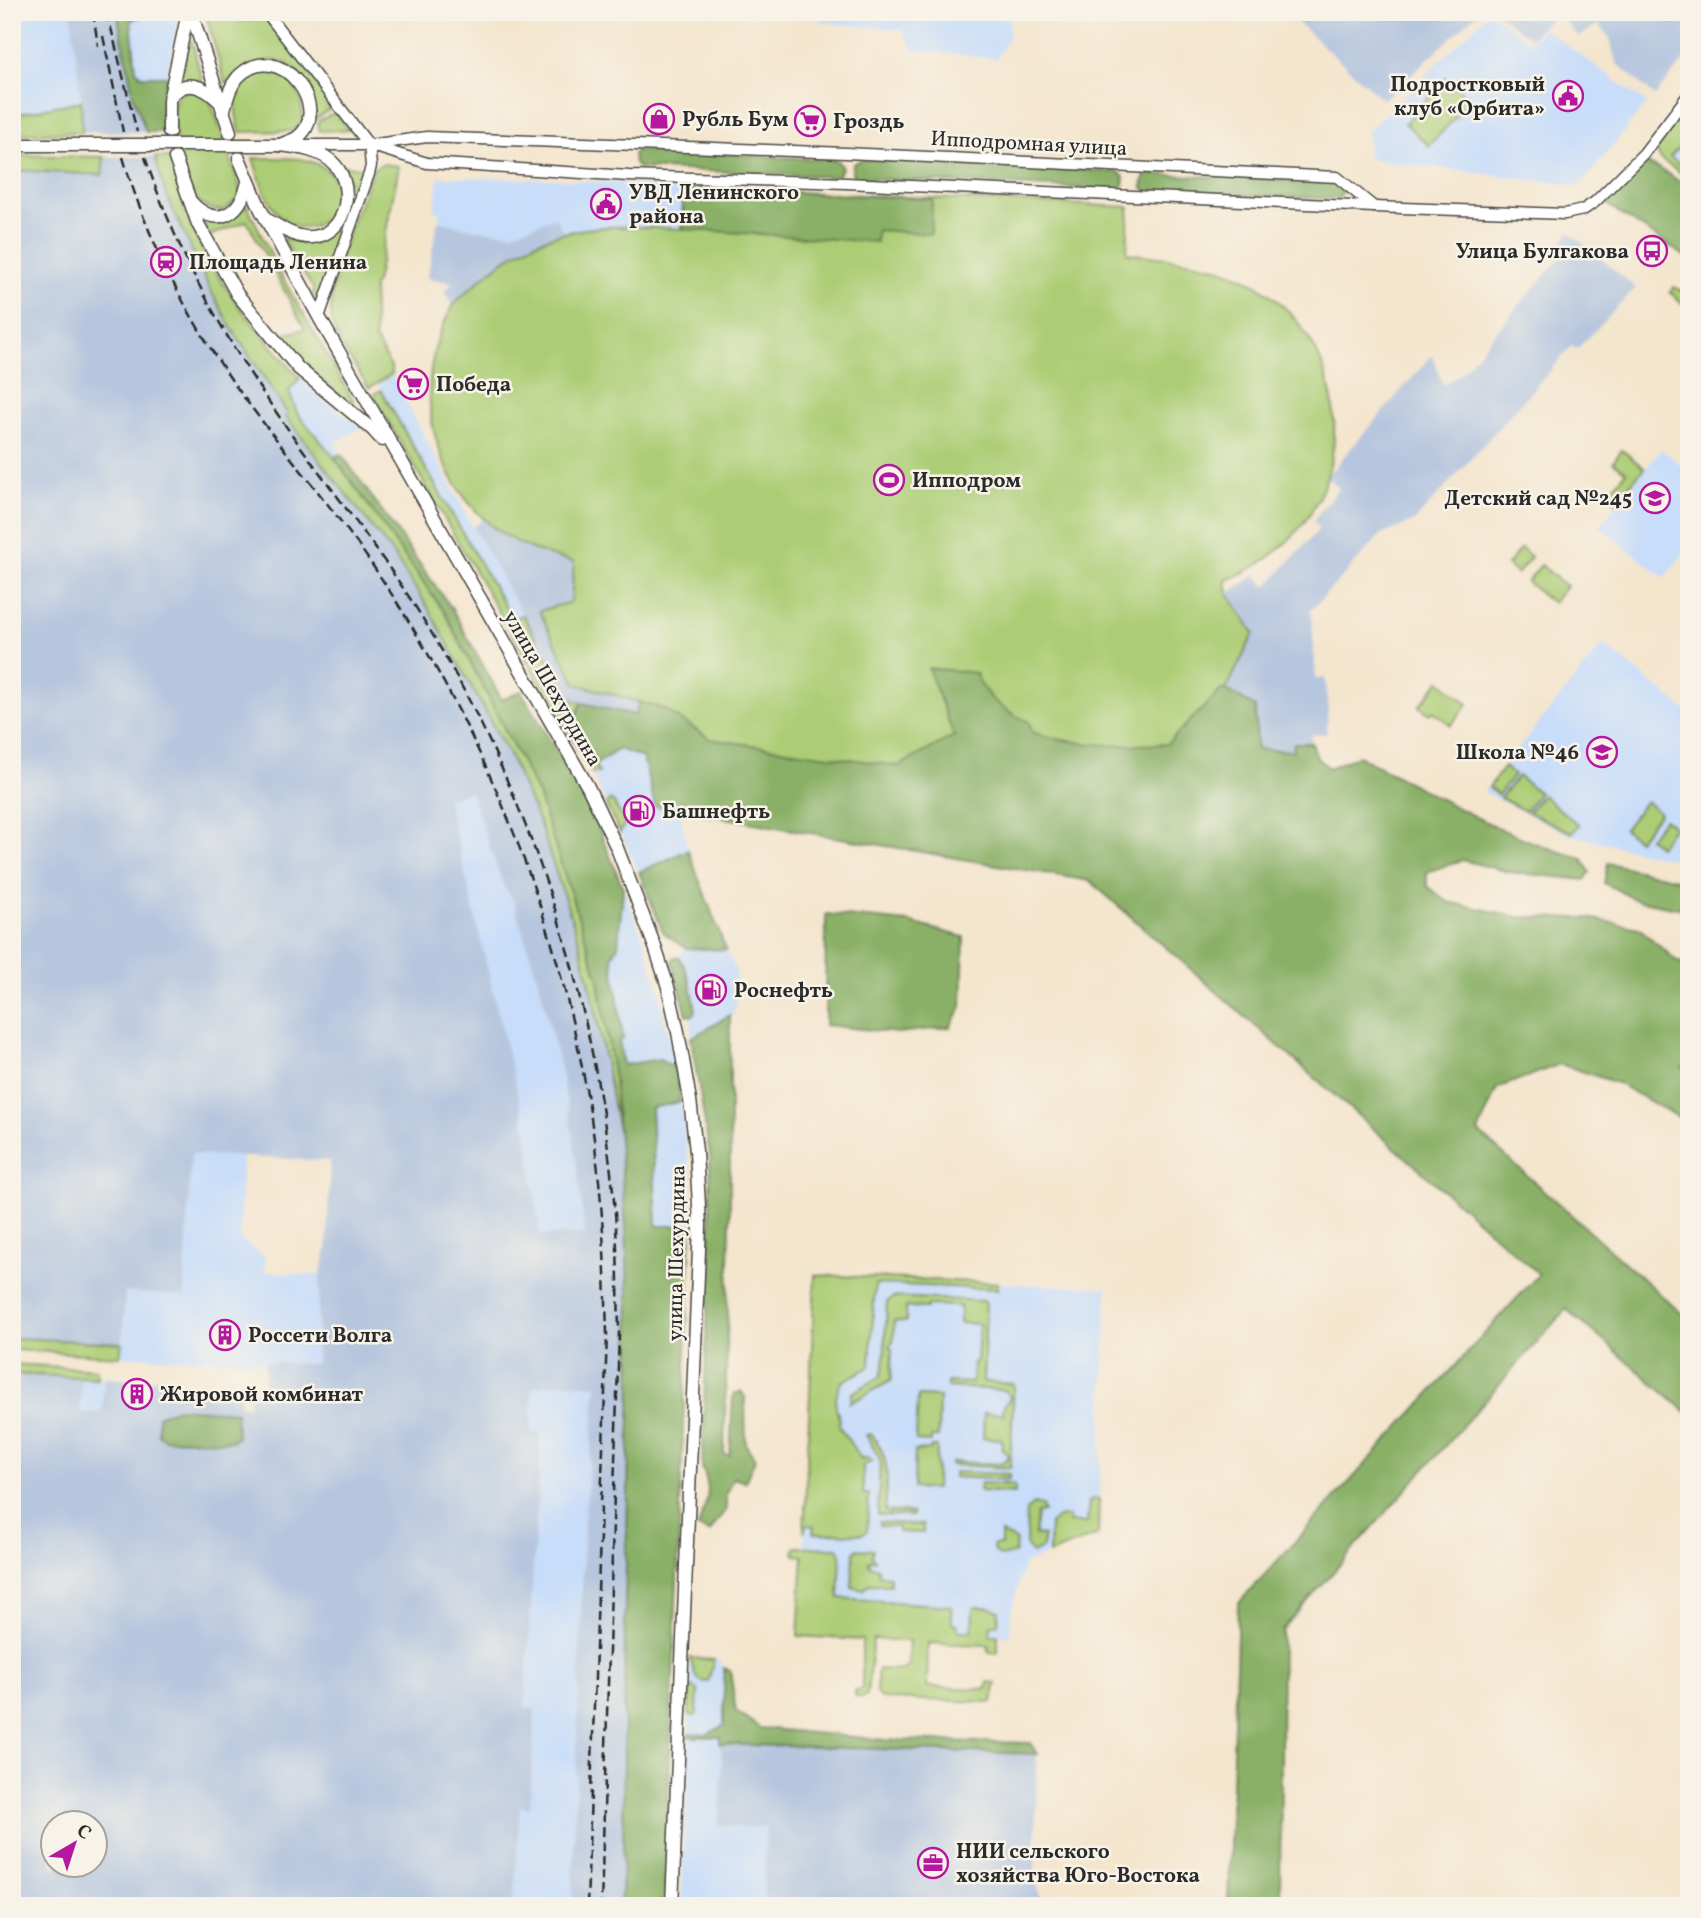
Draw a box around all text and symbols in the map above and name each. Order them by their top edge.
place label: Подростковый клуб «Орбита» [1390,71,1545,124]
public building icon: Подростковый клуб «Орбита» [1551,79,1585,113]
shop icon: Рубль Бум [642,102,676,136]
supermarket icon: Гроздь [793,104,827,138]
place label: Рубль Бум [682,106,789,135]
place label: Гроздь [833,108,904,137]
street label: Ипподромная улица [930,125,1128,164]
place label: УВД Ленинского района [629,179,799,232]
public building icon: УВД Ленинского района [589,187,623,221]
bus stop icon: Улица Булгакова [1635,234,1669,268]
place label: Улица Булгакова [1456,238,1629,267]
station icon: Площадь Ленина [149,245,183,279]
place label: Площадь Ленина [189,249,367,278]
supermarket icon: Победа [396,367,430,401]
place label: Победа [436,371,511,400]
sports icon: Ипподром [872,463,906,497]
place label: Ипподром [912,467,1021,496]
school or university icon: Детский сад №245 [1638,481,1672,515]
place label: Детский сад №245 [1444,485,1632,514]
street label: улица Шехурдина [495,605,608,772]
school or university icon: Школа №46 [1585,735,1619,769]
place label: Школа №46 [1456,739,1579,768]
fuel station icon: Башнефть [622,794,656,828]
place label: Башнефть [662,798,770,827]
fuel station icon: Роснефть [694,973,728,1007]
place label: Роснефть [734,977,833,1006]
street label: улица Шехурдина [661,1165,694,1341]
building icon: Россети Волга [208,1318,242,1352]
place label: Россети Волга [248,1322,392,1351]
building icon: Жировой комбинат [120,1377,154,1411]
place label: Жировой комбинат [160,1381,364,1410]
north arrow [38,1810,108,1880]
text: С [71,1818,96,1846]
place label: НИИ сельского хозяйства Юго-Востока [956,1838,1200,1891]
office icon: НИИ сельского хозяйства Юго-Востока [916,1846,950,1880]

